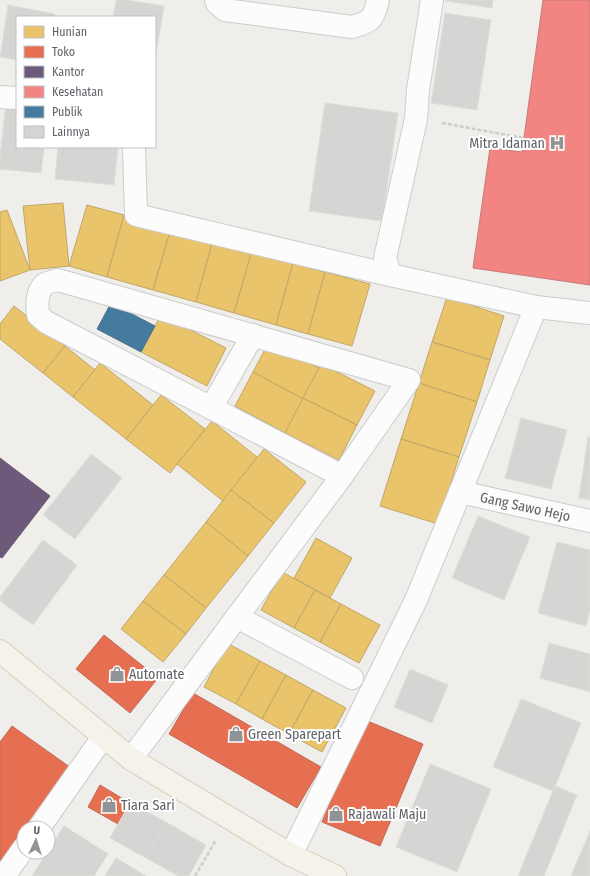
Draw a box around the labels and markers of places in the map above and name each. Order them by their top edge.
hospital icon: Mitra Idaman [548,134,566,152]
place label: Mitra Idaman [469,135,545,152]
shop icon: Automate [108,665,126,683]
place label: Automate [129,666,184,683]
shop icon: Green Sparepart [227,725,245,743]
place label: Green Sparepart [248,726,342,743]
shop icon: Tiara Sari [100,796,118,814]
place label: Tiara Sari [121,797,175,814]
shop icon: Rajawali Maju [327,805,345,823]
place label: Rajawali Maju [348,806,426,823]

